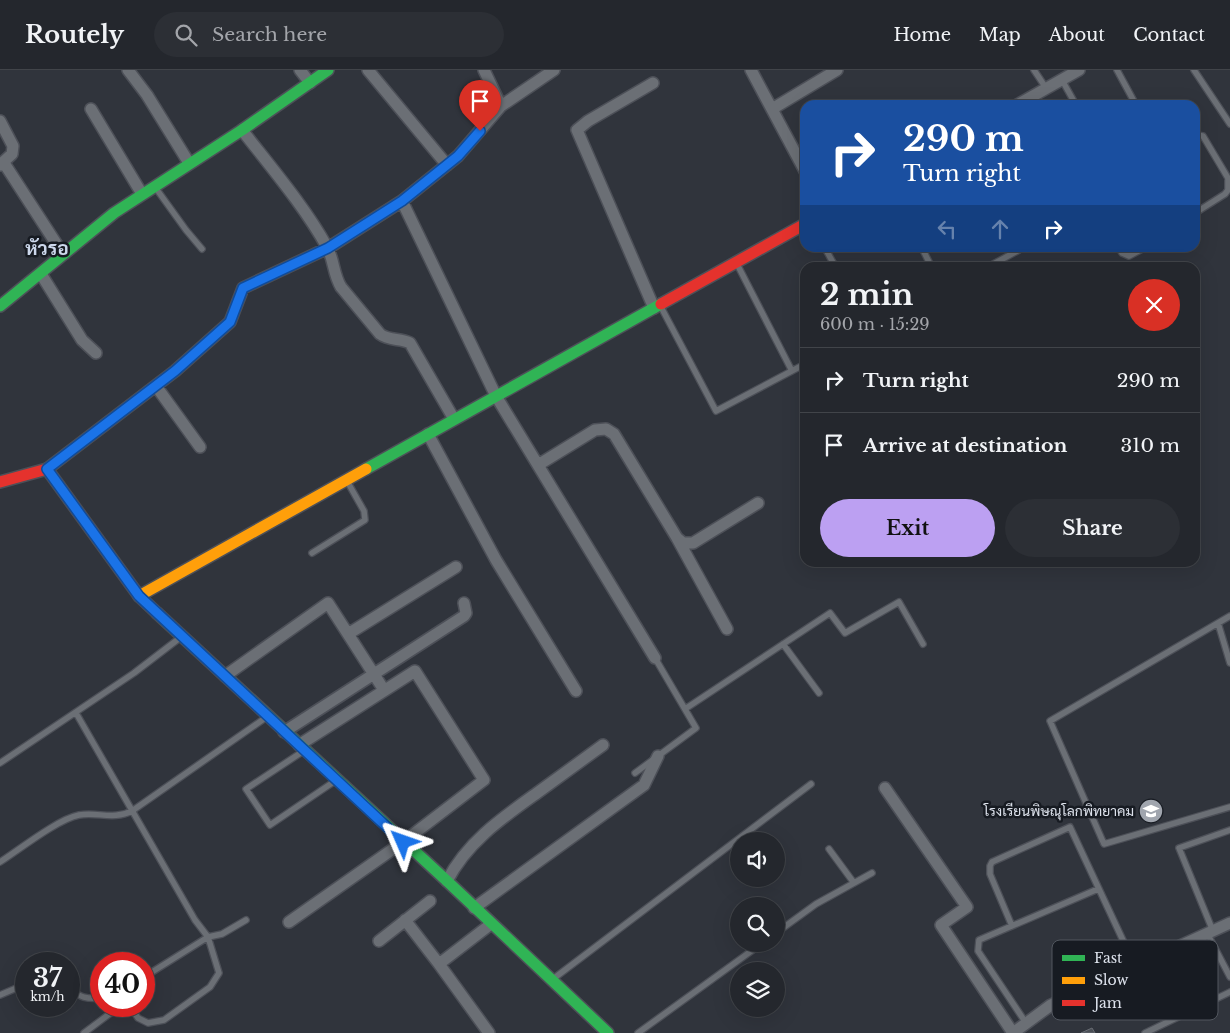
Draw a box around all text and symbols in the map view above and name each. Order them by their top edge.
search box [154,12,504,57]
text: Routely [25,20,124,49]
icon: search [172,21,200,49]
text: Search here [212,23,327,46]
text: Home [893,24,951,46]
text: Map [979,24,1021,46]
text: About [1049,24,1105,46]
text: Contact [1133,24,1205,46]
pin [459,80,501,131]
icon: arrive [466,87,494,115]
text: 290 m [903,117,1024,160]
icon: right [820,120,885,185]
text: Turn right [903,160,1021,187]
icon: left [933,215,961,243]
icon: ahead [986,215,1014,243]
icon: right [1039,215,1067,243]
district label: หัวรอ [25,237,69,260]
text: 2 min [820,276,913,313]
button: close [1128,279,1180,331]
text: 600 m · 15:29 [820,314,930,334]
icon: right [820,366,848,394]
text: Turn right [863,369,969,392]
text: 290 m [1117,369,1180,392]
icon: arrive [820,431,848,459]
text: Arrive at destination [863,434,1067,457]
text: 310 m [1120,434,1180,457]
button: Exit [820,499,995,557]
button: Share [1005,499,1180,557]
school or university icon: โรงเรียนพิษณุโลกพิทยาคม [1138,798,1164,824]
place label: โรงเรียนพิษณุโลกพิทยาคม [983,802,1134,821]
position arrow [376,815,428,867]
map controls [730,832,785,1017]
button: sound [730,832,785,887]
button: search [730,897,785,952]
legend [1052,940,1218,1020]
text: Fast [1094,949,1123,967]
speed limit sign: 40 [90,952,155,1017]
button: layers [730,962,785,1017]
text: 37 [33,963,62,994]
text: Slow [1094,971,1128,989]
text: km/h [30,989,65,1004]
text: Jam [1092,994,1122,1012]

